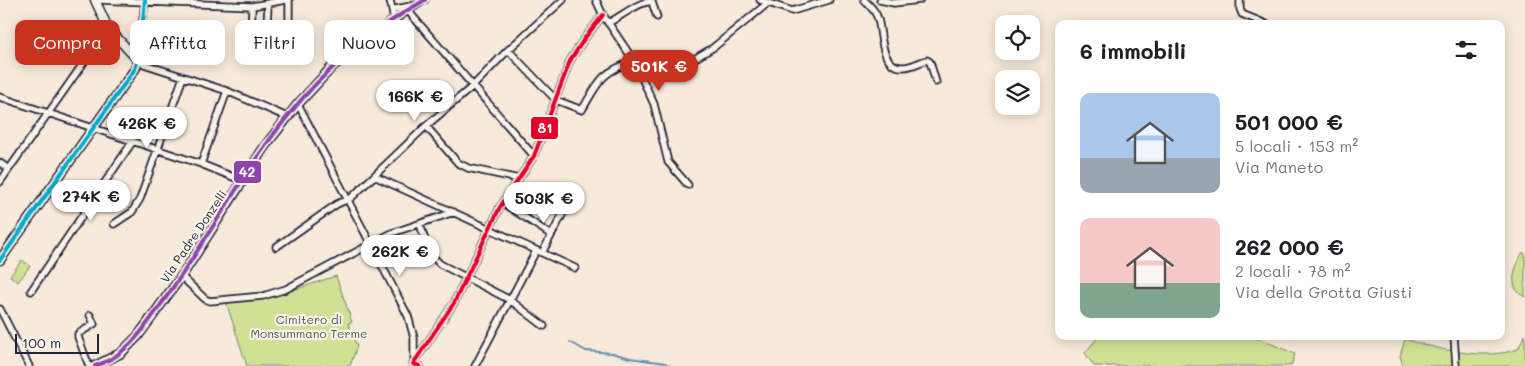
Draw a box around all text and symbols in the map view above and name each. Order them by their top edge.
map controls [995,15,1040,115]
button: locate [995,15,1040,60]
chip: Compra [15,20,120,65]
chip: Affitta [130,20,225,65]
chip: Filtri [235,20,314,65]
chip: Nuovo [324,20,414,65]
icon: filters [1452,36,1480,64]
text: 6 immobili [1080,37,1187,64]
pin: 501K € [618,49,700,92]
text: 501K € [631,55,687,76]
button: layers [995,70,1040,115]
pin: 166K € [374,80,456,122]
text: 166K € [387,85,443,106]
pin: 426K € [106,106,188,149]
text: 501 000 € [1235,108,1343,135]
text: 426K € [118,112,176,133]
icon: home [1120,113,1180,173]
line badge: 81 [530,116,559,140]
text: 81 [538,118,552,137]
text: 5 locali · 153 m² [1235,135,1358,156]
text: Via Maneto [1235,156,1323,177]
line badge: 42 [233,160,262,184]
text: 42 [239,162,256,181]
pin: 274K € [50,180,132,222]
pin: 503K € [503,182,585,224]
text: 274K € [62,185,120,206]
street label: Via Padre Donzelli [156,187,230,285]
text: 503K € [515,187,573,208]
text: 262 000 € [1235,233,1344,260]
pin: 262K € [359,234,441,277]
icon: home [1120,238,1180,298]
text: 262K € [372,240,428,261]
text: 2 locali · 78 m² [1235,260,1351,281]
text: Via della Grotta Giusti [1235,281,1412,302]
park label: Cimitero di Monsummano Terme [250,311,368,341]
scale bar [15,331,99,354]
text: 100 m [22,333,61,352]

